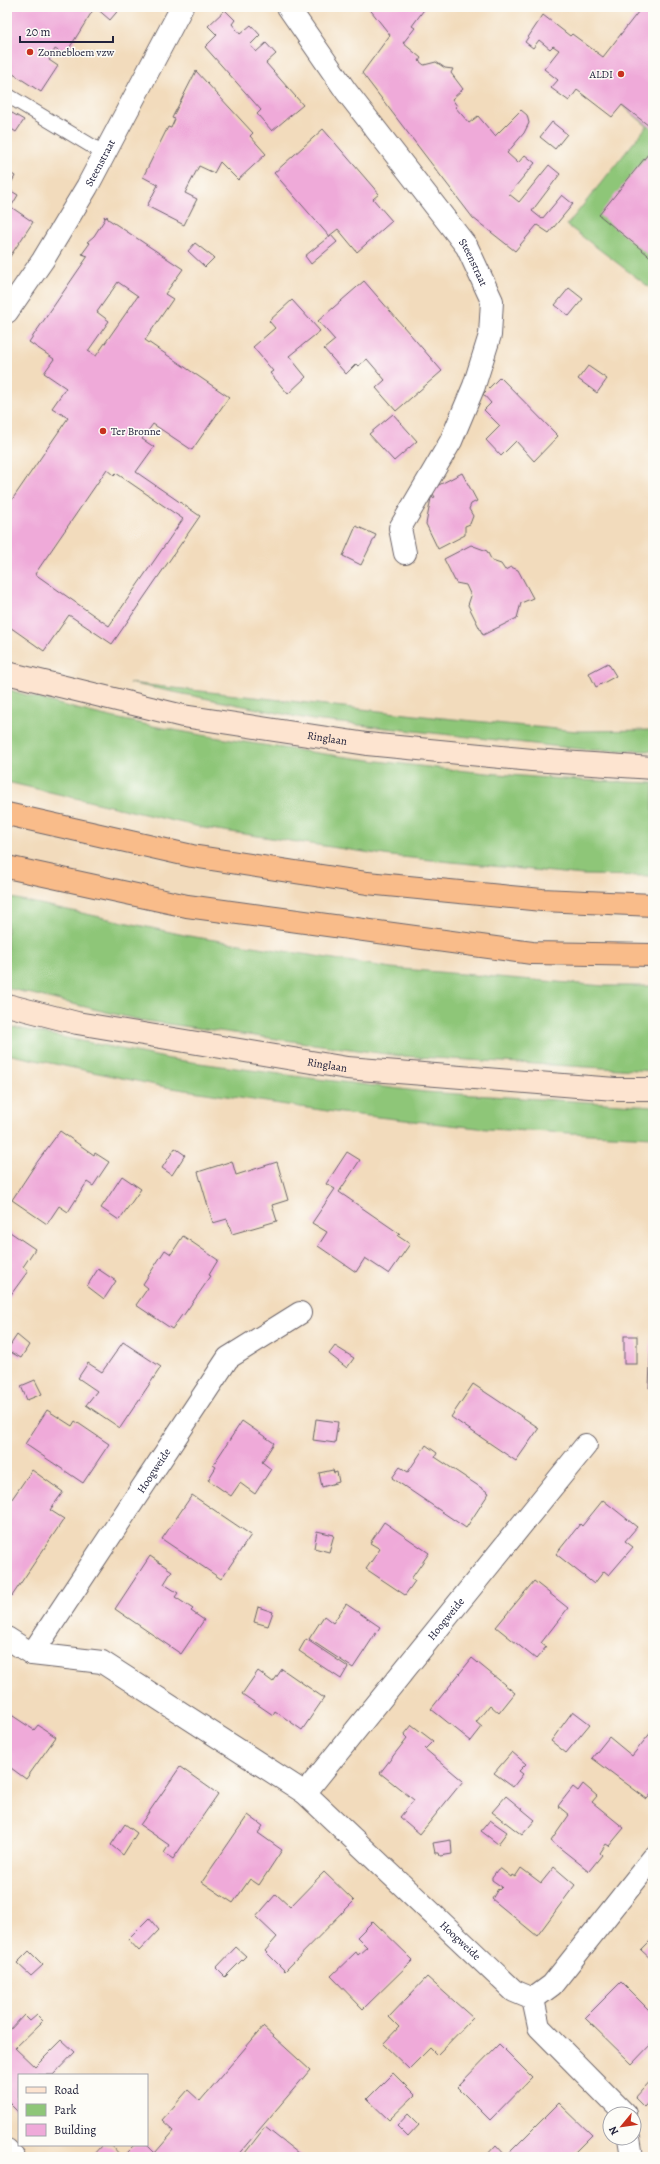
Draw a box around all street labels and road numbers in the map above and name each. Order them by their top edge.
street label: Steenstraat [82,136,119,189]
street label: Steenstraat [455,235,491,289]
street label: Ringlaan [306,728,348,749]
street label: Ringlaan [306,1054,348,1076]
street label: Hoogweide [134,1445,174,1496]
street label: Hoogweide [424,1594,468,1644]
street label: Hoogweide [437,1918,484,1964]

